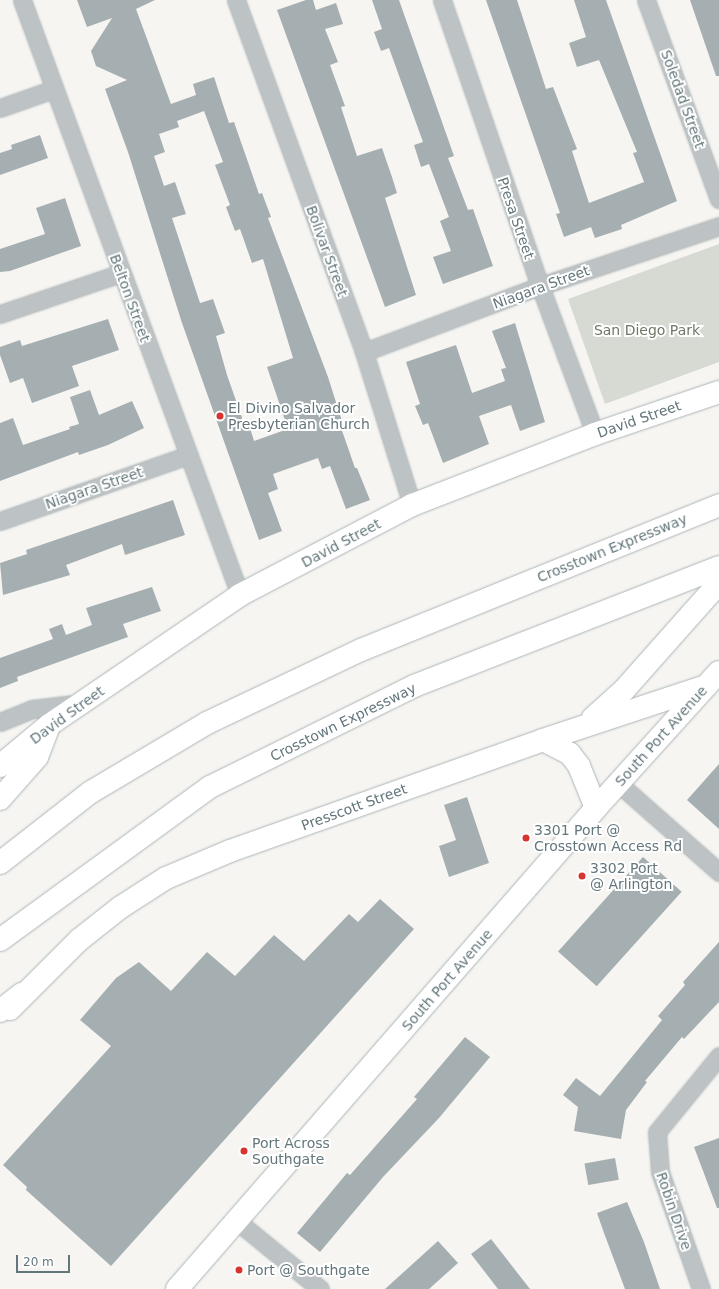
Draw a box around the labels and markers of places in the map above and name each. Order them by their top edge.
place label: El Divino Salvador Presbyterian Church [228,400,370,432]
marker: El Divino Salvador Presbyterian Church [215,411,225,421]
place label: 3301 Port @ Crosstown Access Rd [534,822,682,854]
marker: 3301 Port @ Crosstown Access Rd [521,833,531,843]
place label: 3302 Port @ Arlington [590,860,672,892]
marker: 3302 Port @ Arlington [577,871,587,881]
place label: Port Across Southgate [252,1135,330,1168]
marker: Port Across Southgate [239,1146,249,1156]
place label: Port @ Southgate [247,1262,370,1278]
marker: Port @ Southgate [234,1265,244,1275]

